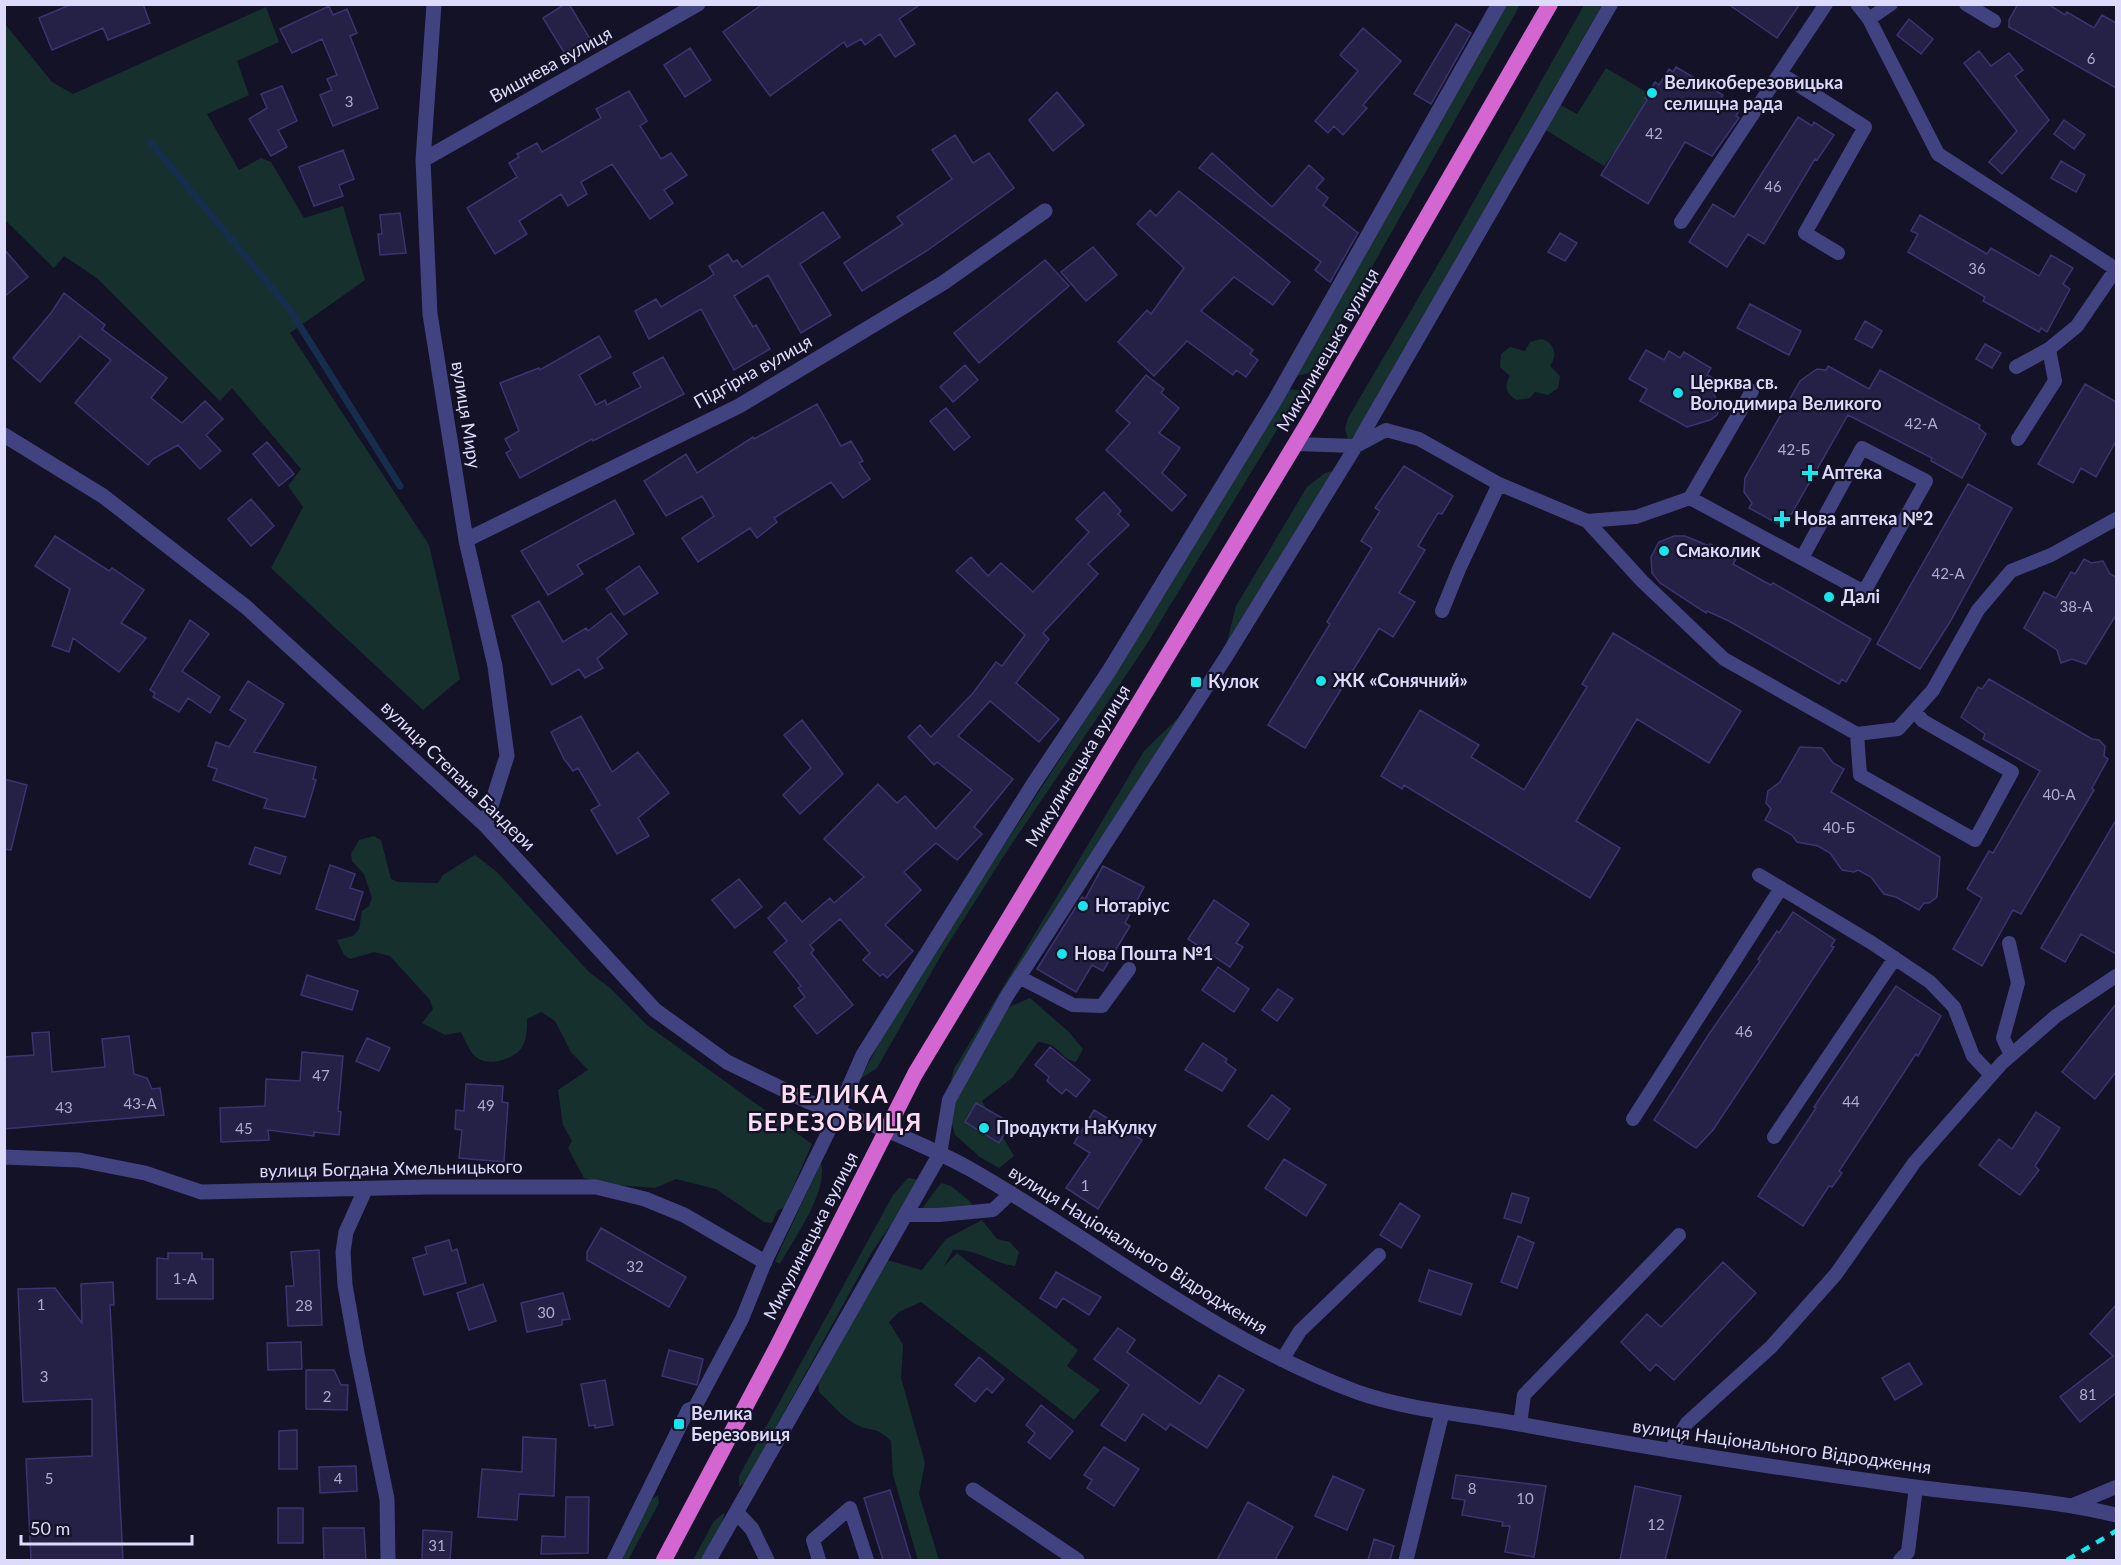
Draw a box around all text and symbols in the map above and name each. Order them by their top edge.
street label: Вишнева вулиця [485,21,616,107]
house number: 6 [2087,49,2096,67]
place label: Великоберезовицька селищна рада [1664,71,1843,114]
marker: Великоберезовицька селищна рада [1645,86,1659,100]
house number: 3 [345,92,353,110]
house number: 42 [1645,124,1663,142]
house number: 46 [1764,177,1782,195]
house number: 36 [1968,259,1986,277]
street label: Микулинецька вулиця [1271,264,1383,435]
street label: Підгірна вулиця [690,330,816,413]
street label: вулиця Миру [448,360,486,471]
place label: Церква св. Володимира Великого [1690,371,1882,414]
marker: Церква св. Володимира Великого [1671,386,1685,400]
house number: 42-А [1904,414,1938,432]
house number: 42-Б [1778,440,1810,458]
place label: Аптека [1821,461,1882,483]
marker: Аптека [1803,466,1817,480]
place label: Нова аптека №2 [1794,507,1933,529]
marker: Нова аптека №2 [1775,512,1789,526]
place label: Смаколик [1676,539,1761,561]
marker: Смаколик [1657,544,1671,558]
house number: 42-А [1931,564,1965,582]
place label: Далі [1841,585,1880,607]
marker: Далі [1822,590,1836,604]
house number: 38-А [2059,597,2093,615]
place label: ЖК «Сонячний» [1333,669,1468,691]
place label: Кулок [1208,670,1259,692]
marker: ЖК «Сонячний» [1314,674,1328,688]
marker: Кулок [1189,675,1203,689]
street label: Микулинецька вулиця [1020,680,1134,851]
street label: вулиця Степана Бандери [377,696,540,855]
house number: 40-А [2042,785,2076,803]
house number: 40-Б [1823,818,1855,836]
place label: Нотаріус [1095,894,1170,916]
marker: Нотаріус [1076,899,1090,913]
place label: Нова Пошта №1 [1074,942,1213,964]
marker: Нова Пошта №1 [1055,947,1069,961]
house number: 46 [1735,1022,1753,1040]
house number: 47 [312,1066,330,1084]
district label: ВЕЛИКА БЕРЕЗОВИЦЯ [747,1079,923,1136]
house number: 44 [1842,1092,1860,1110]
house number: 43-А [123,1094,157,1112]
house number: 49 [477,1096,495,1114]
house number: 43 [55,1098,73,1116]
place label: Продукти НаКулку [996,1116,1157,1138]
house number: 45 [235,1119,253,1137]
marker: Продукти НаКулку [977,1121,991,1135]
street label: Микулинецька вулиця [758,1148,862,1323]
street label: вулиця Богдана Хмельницького [259,1155,523,1181]
street label: вулиця Національного Відродження [1005,1160,1272,1338]
house number: 1 [1081,1176,1089,1194]
house number: 32 [626,1257,644,1275]
house number: 1-А [173,1269,198,1287]
house number: 1 [37,1295,45,1313]
house number: 28 [295,1296,313,1314]
house number: 30 [537,1303,555,1321]
house number: 3 [40,1367,48,1385]
house number: 81 [2079,1385,2097,1403]
house number: 2 [323,1387,331,1405]
place label: Велика Березовиця [691,1402,790,1445]
street label: вулиця Національного Відродження [1632,1414,1933,1478]
marker: Велика Березовиця [672,1417,686,1431]
house number: 5 [45,1469,53,1487]
house number: 4 [334,1469,343,1487]
house number: 8 [1468,1479,1476,1497]
house number: 10 [1516,1489,1534,1507]
scale bar [21,1508,192,1546]
house number: 12 [1647,1515,1665,1533]
text: 50 m [30,1517,70,1539]
house number: 31 [428,1536,446,1554]

